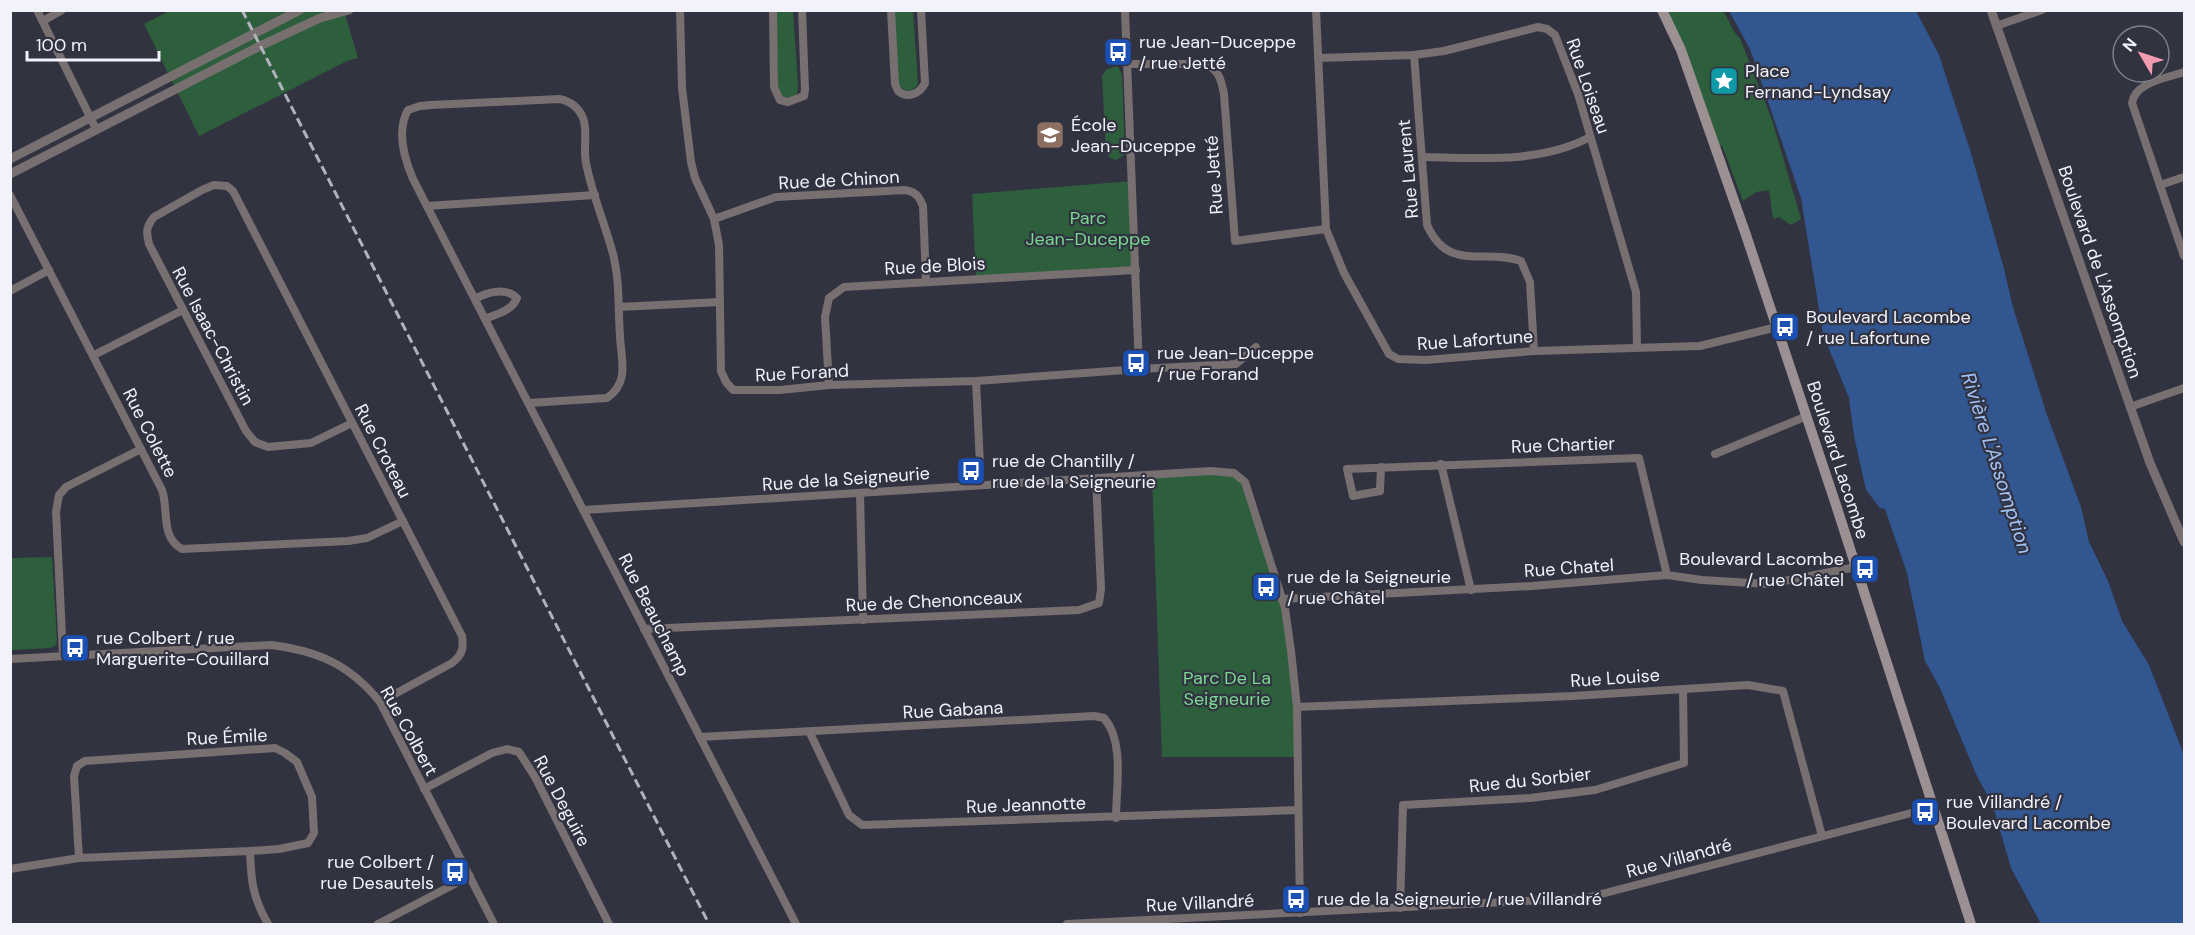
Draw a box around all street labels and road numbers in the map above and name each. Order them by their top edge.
street label: Rue Loiseau [1560,35,1616,137]
street label: Rue Laurent [1392,118,1424,220]
street label: Rue Jetté [1199,135,1229,215]
street label: Boulevard de L'Assomption [2052,162,2148,382]
street label: Rue de Chinon [778,165,900,195]
street label: Rue de Blois [884,251,986,281]
street label: Rue Isaac-Christin [166,263,260,409]
street label: Rue Lafortune [1416,324,1534,356]
street label: Rue Forand [754,359,850,387]
street label: Boulevard Lacombe [1801,378,1875,542]
street label: Rue Colette [117,384,183,482]
street label: Rue Croteau [349,400,417,502]
street label: Rue Chartier [1511,431,1616,459]
street label: Rue de la Seigneurie [761,461,931,497]
street label: Rue Beauchamp [613,549,695,681]
street label: Rue Chatel [1523,553,1615,583]
street label: Rue de Chenonceaux [845,584,1023,618]
street label: Rue Louise [1569,663,1661,693]
street label: Rue Colbert [375,682,443,780]
street label: Rue Gabana [902,695,1004,725]
street label: Rue Émile [186,723,268,751]
street label: Rue Deguire [528,751,596,851]
street label: Rue du Sorbier [1468,762,1593,798]
street label: Rue Jeannotte [966,791,1086,819]
street label: Rue Villandré [1624,832,1734,884]
street label: Rue Villandré [1145,888,1255,918]

